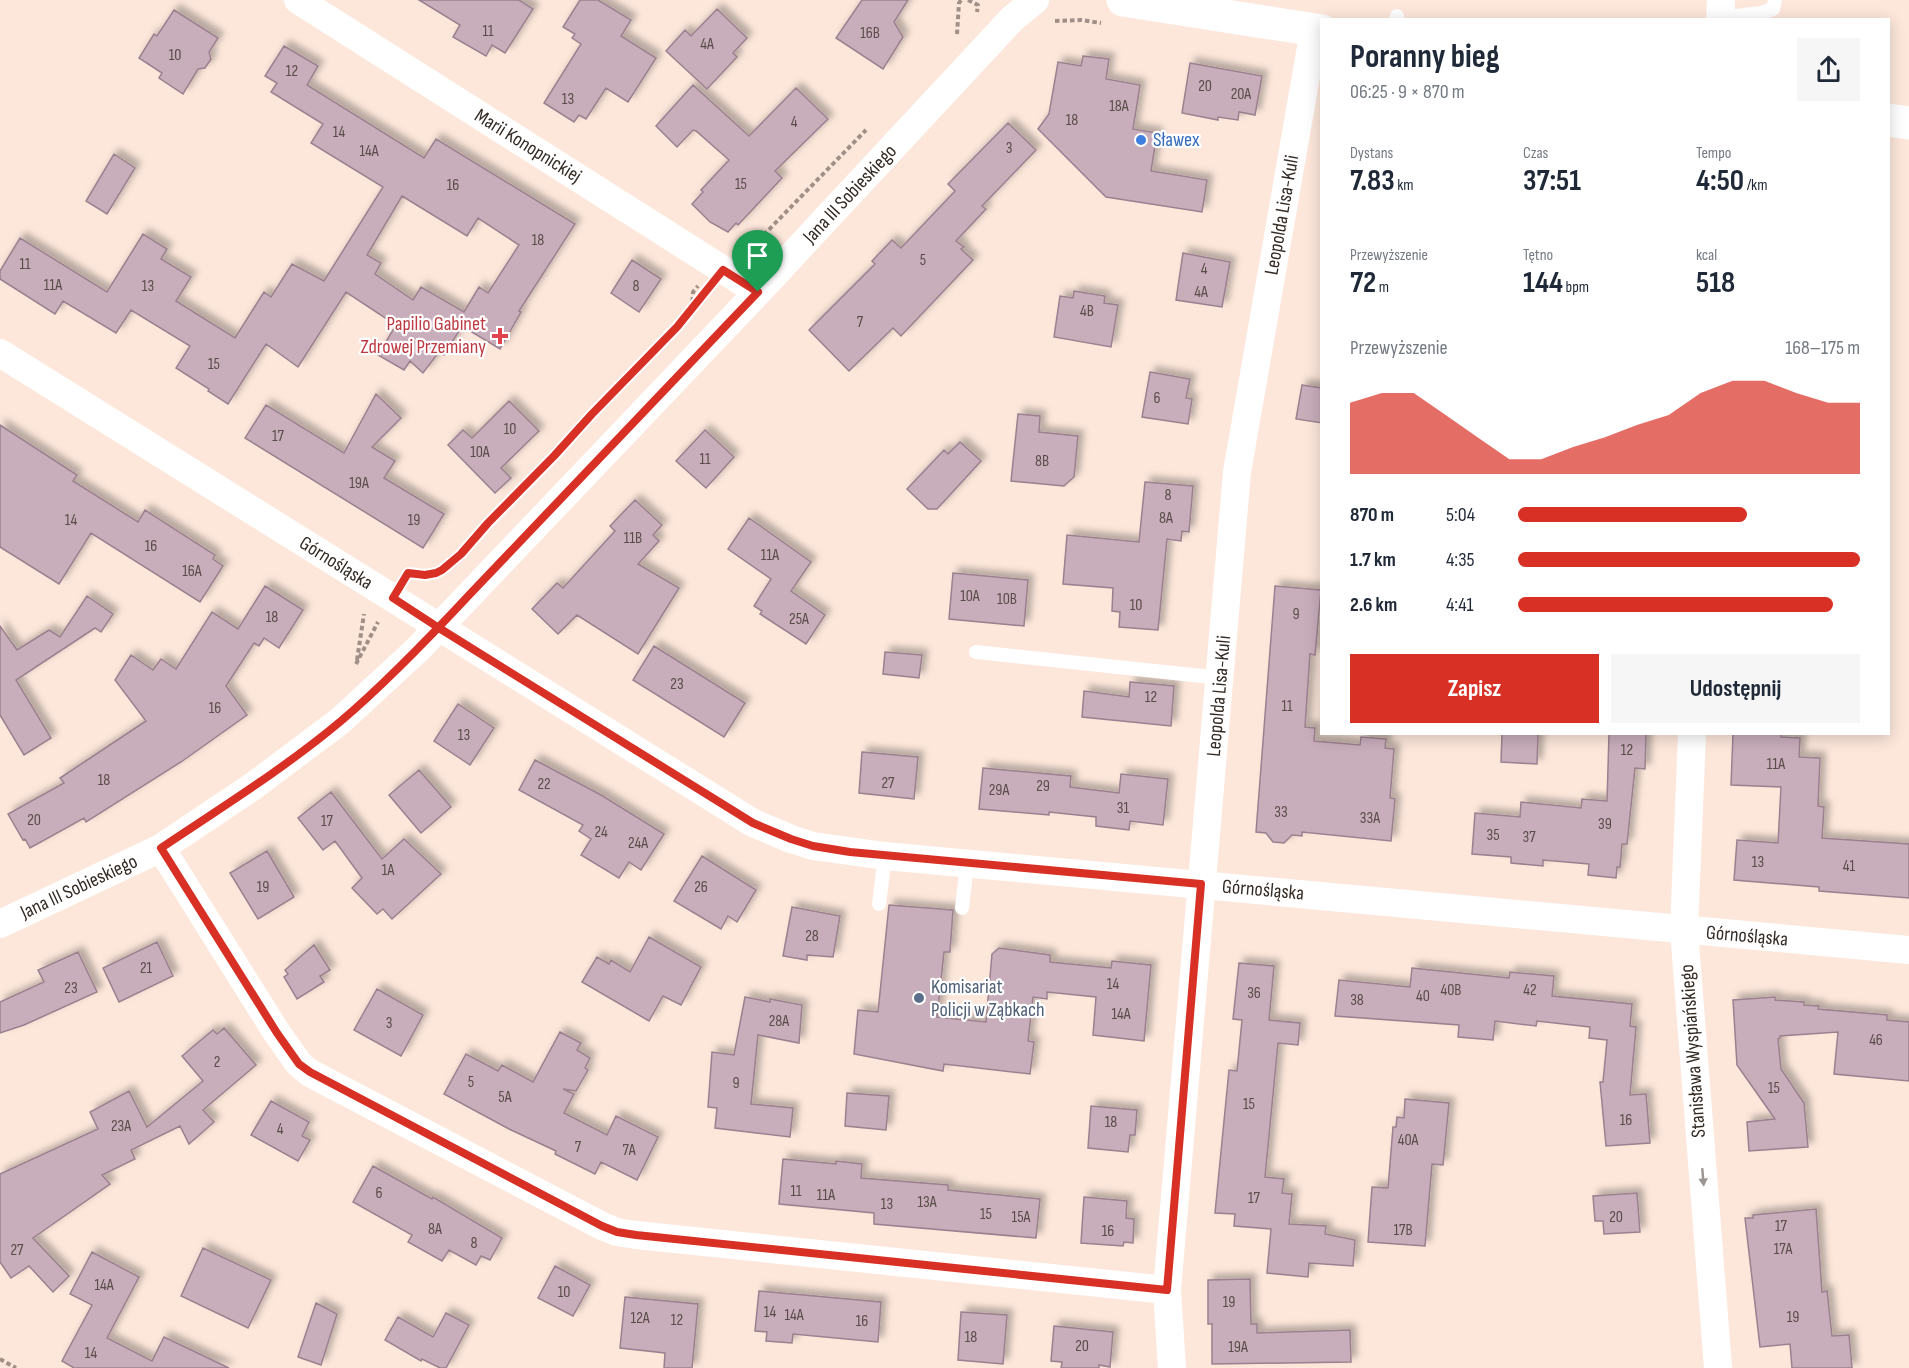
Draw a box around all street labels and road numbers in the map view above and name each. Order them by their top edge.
street label: Marii Konopnickiej [470,104,586,188]
street label: Jana III Sobieskiego [797,140,902,249]
street label: Leopolda Lisa-Kuli [1260,153,1304,277]
street label: Górnośląska [295,531,377,595]
street label: Leopolda Lisa-Kuli [1202,635,1236,757]
street label: Jana III Sobieskiego [16,849,141,925]
street label: Górnośląska [1221,874,1305,906]
street label: Górnośląska [1705,920,1789,952]
street label: Stanisława Wyspiańskiego [1675,964,1711,1138]

